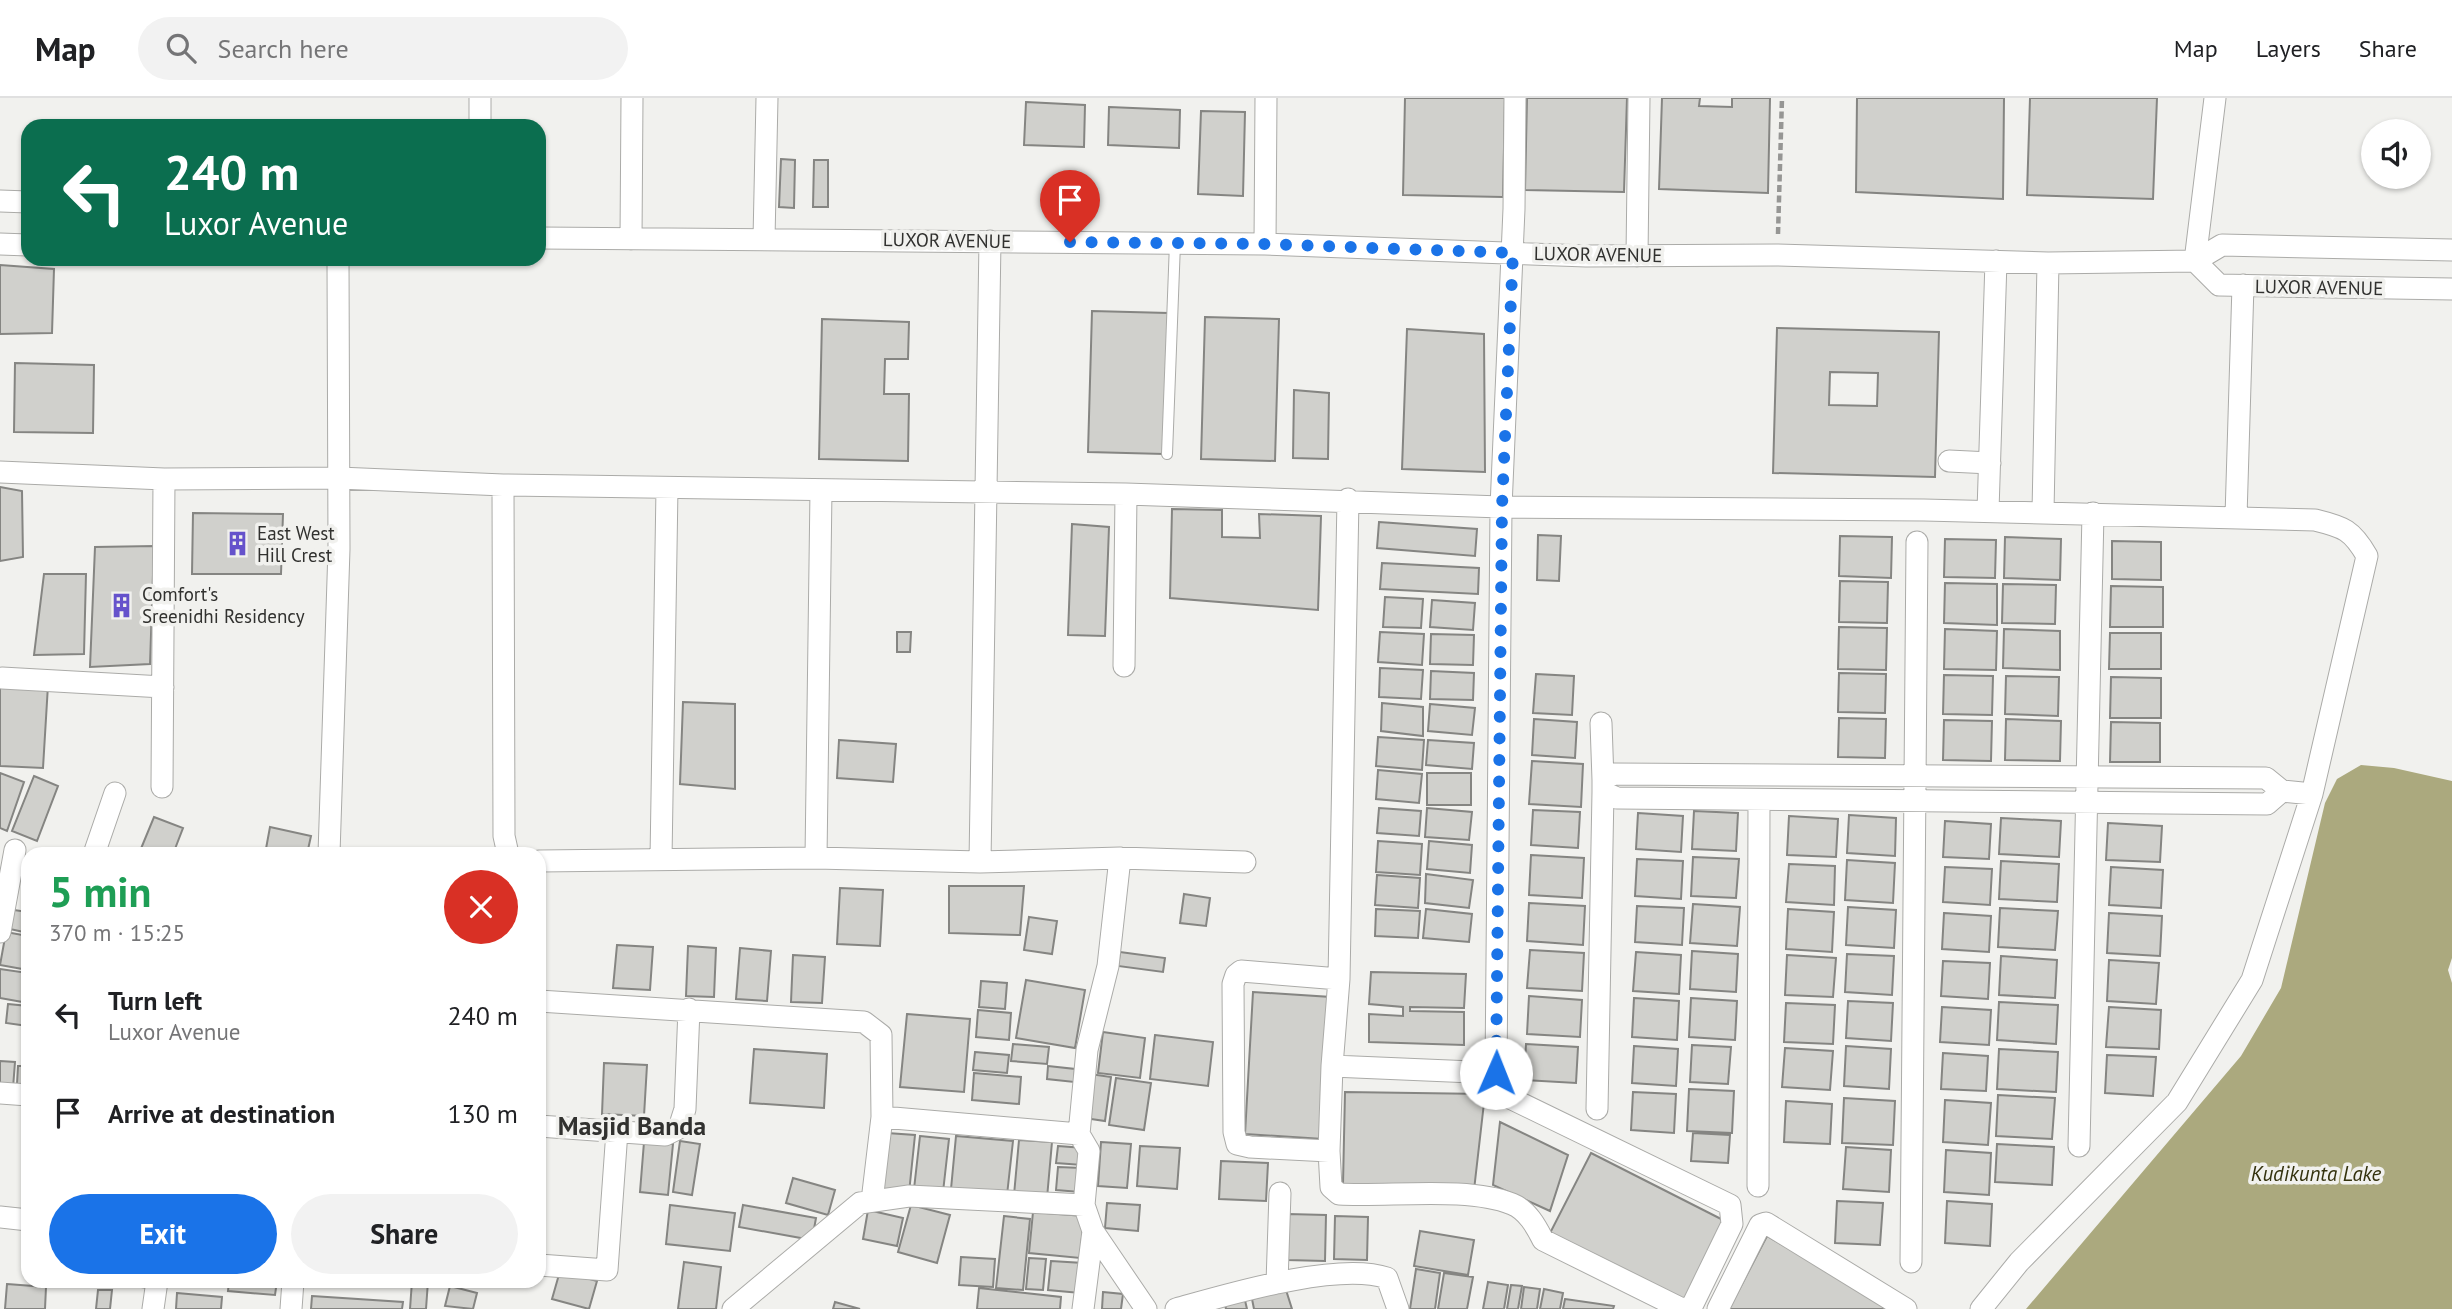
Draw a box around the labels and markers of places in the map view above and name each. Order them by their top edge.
pin [1040,170,1100,242]
place label: East West Hill Crest [257,521,335,567]
building icon: East West Hill Crest [223,530,251,558]
place label: Comfort's Sreenidhi Residency [142,582,305,628]
building icon: Comfort's Sreenidhi Residency [108,591,136,619]

